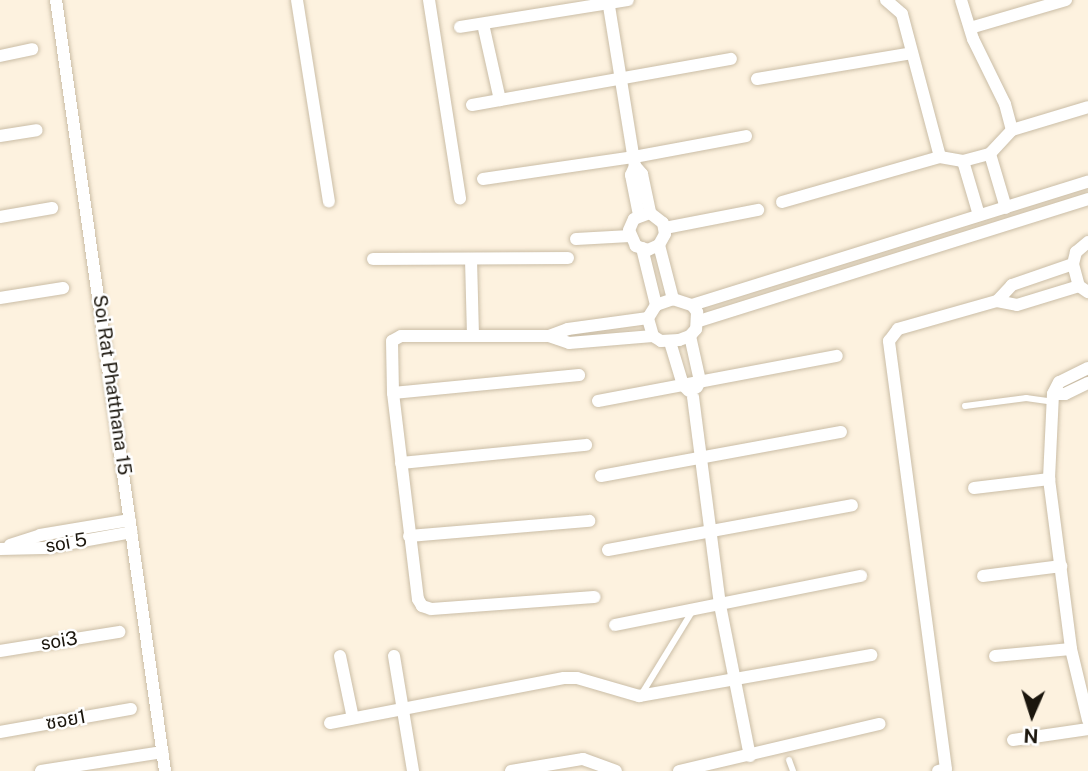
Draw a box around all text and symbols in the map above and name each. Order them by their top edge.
street label: Soi Rat Phatthana 15 [88,293,136,477]
street label: soi 5 [43,528,89,558]
street label: soi3 [39,627,79,655]
north arrow [997,680,1067,750]
street label: ซอย1 [44,705,88,735]
text: N [1023,725,1039,747]

